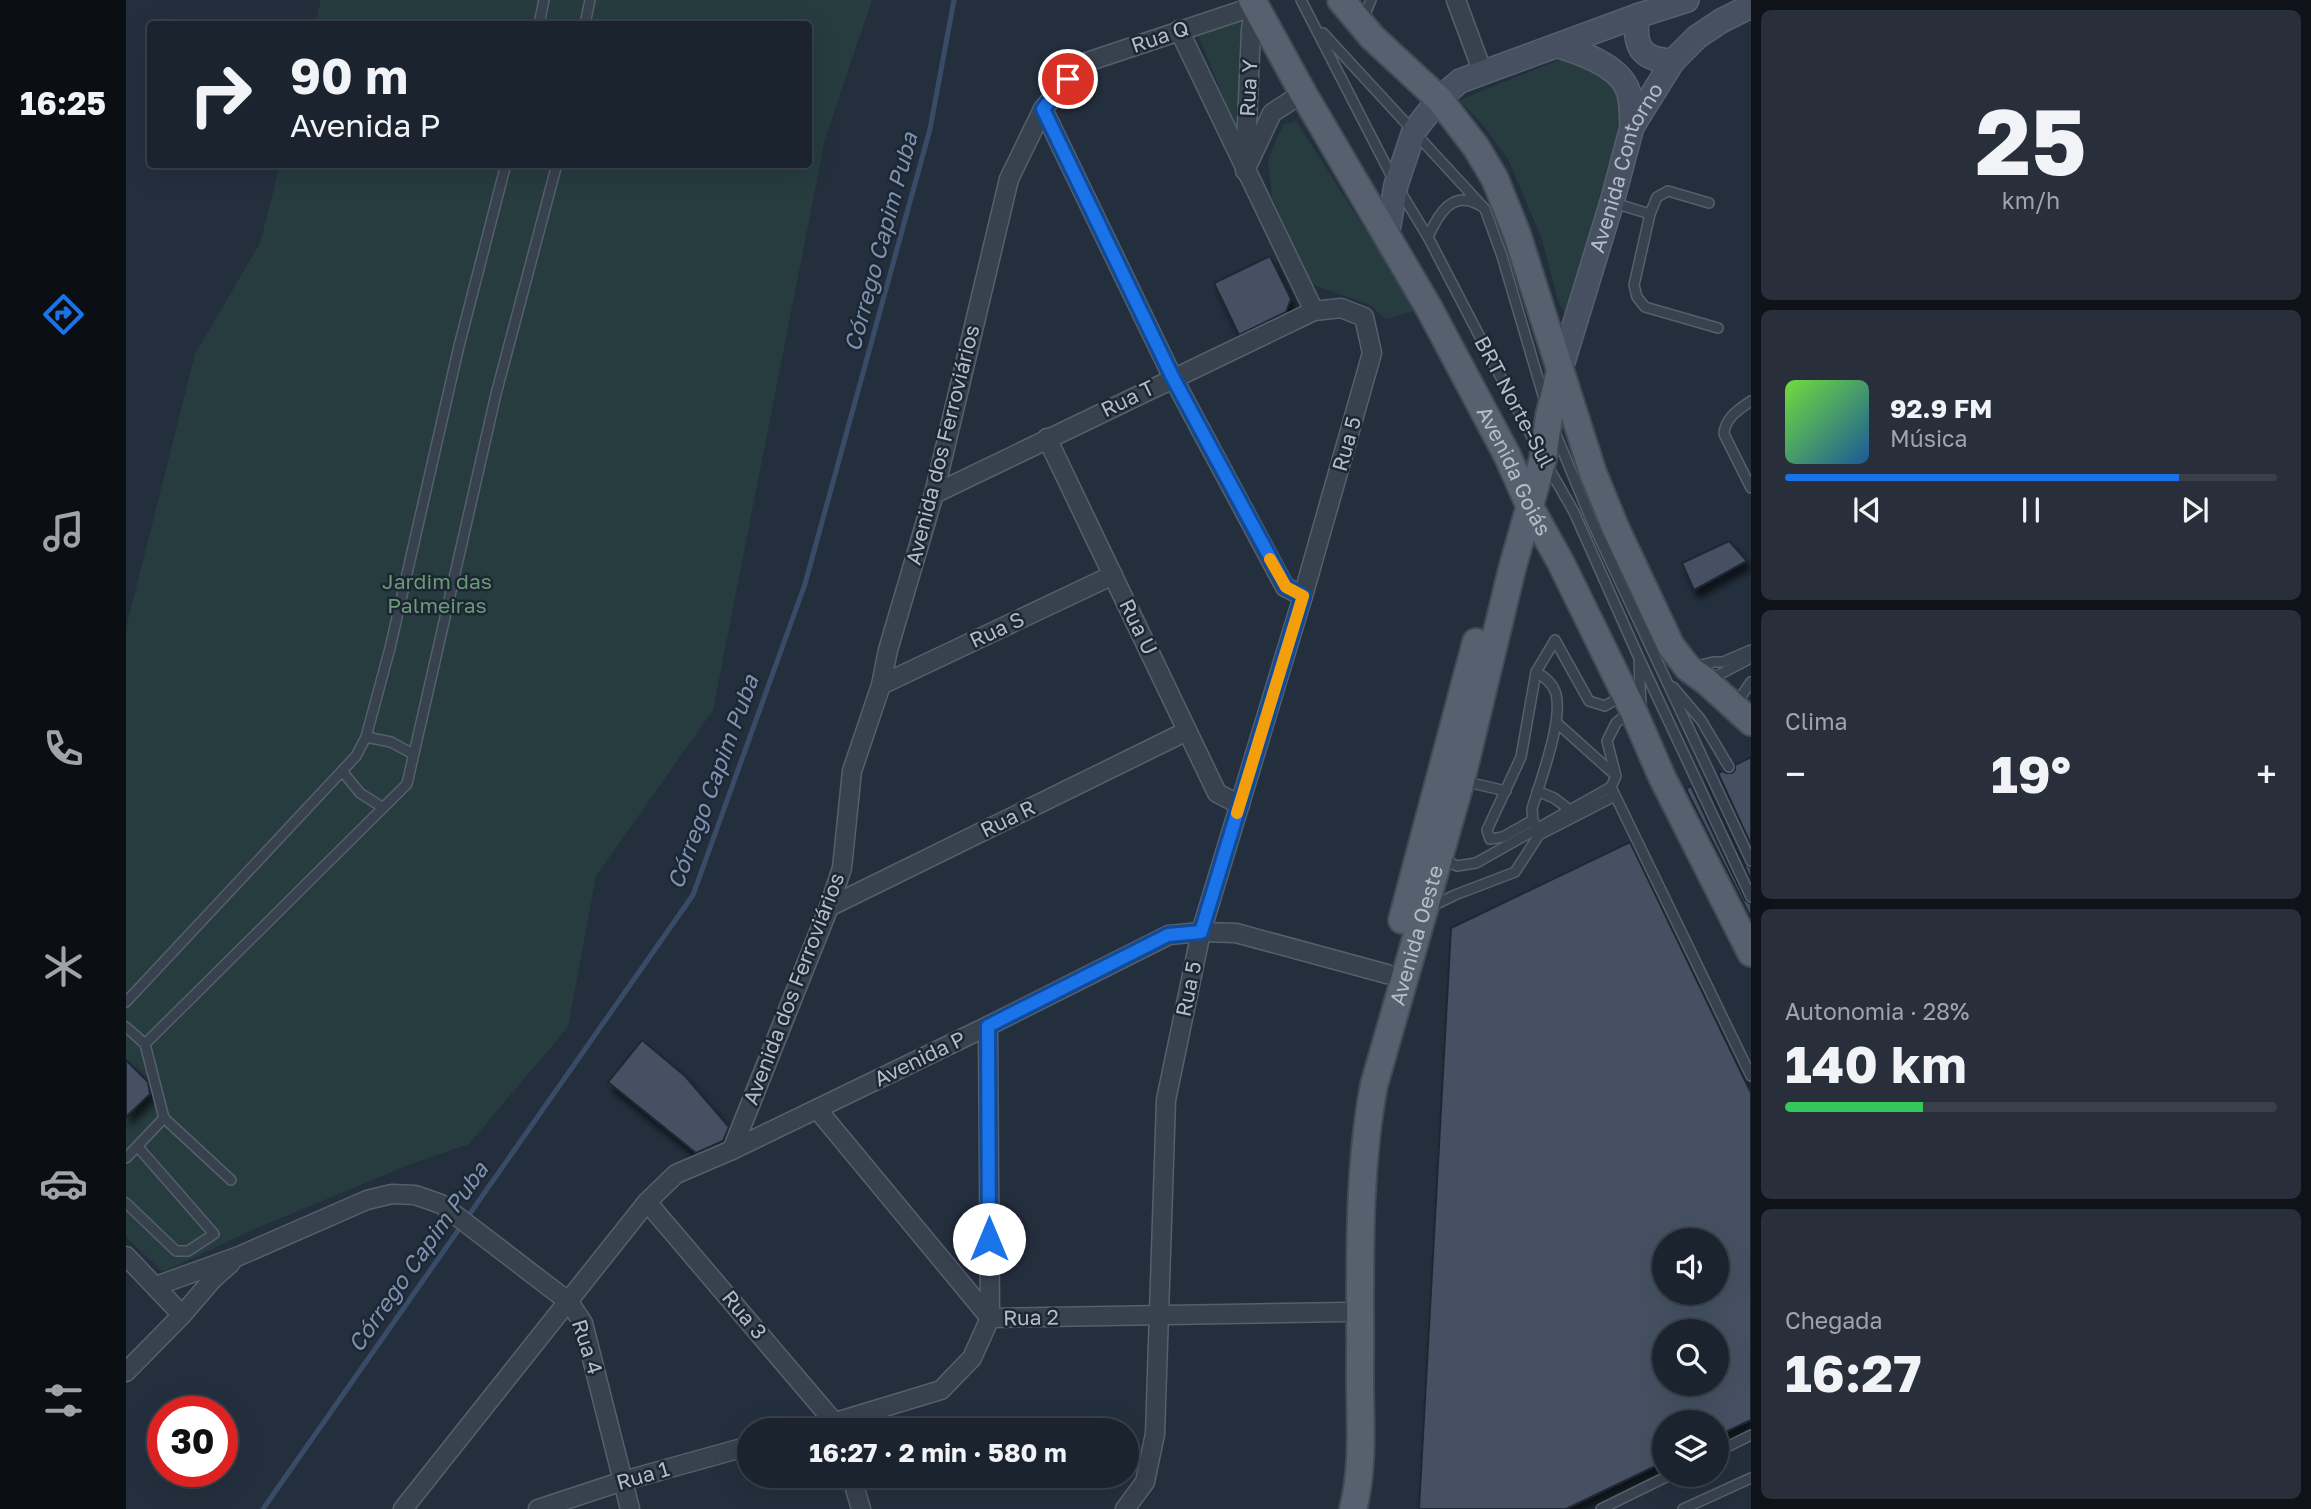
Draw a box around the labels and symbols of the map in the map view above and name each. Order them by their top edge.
street label: Rua Q [1127,14,1192,58]
pin [1038,49,1098,109]
street label: Rua Y [1234,58,1263,117]
street label: Avenida Contorno [1583,78,1668,256]
water label: Córrego Capim Puba [837,128,923,354]
street label: Avenida dos Ferroviários [900,322,984,567]
street label: BRT Norte-Sul [1469,331,1560,472]
street label: Rua T [1096,374,1159,422]
street label: Avenida Goiás [1471,401,1557,540]
street label: Rua 5 [1326,413,1366,474]
park label: Jardim das Palmeiras [382,568,492,618]
street label: Rua U [1114,594,1164,659]
street label: Rua S [965,605,1028,653]
water label: Córrego Capim Puba [660,670,764,892]
street label: Rua R [976,794,1039,842]
street label: Avenida Oeste [1383,862,1448,1008]
street label: Avenida dos Ferroviários [737,869,849,1108]
street label: Rua 5 [1169,959,1207,1019]
street label: Avenida P [870,1025,970,1091]
water label: Córrego Capim Puba [341,1155,494,1357]
position arrow [952,1202,1026,1276]
street label: Rua 3 [717,1285,773,1344]
street label: Rua 2 [1003,1304,1059,1330]
street label: Rua 4 [567,1316,609,1378]
speed limit sign: 30 [147,1396,238,1487]
street label: Rua 1 [613,1455,672,1495]

